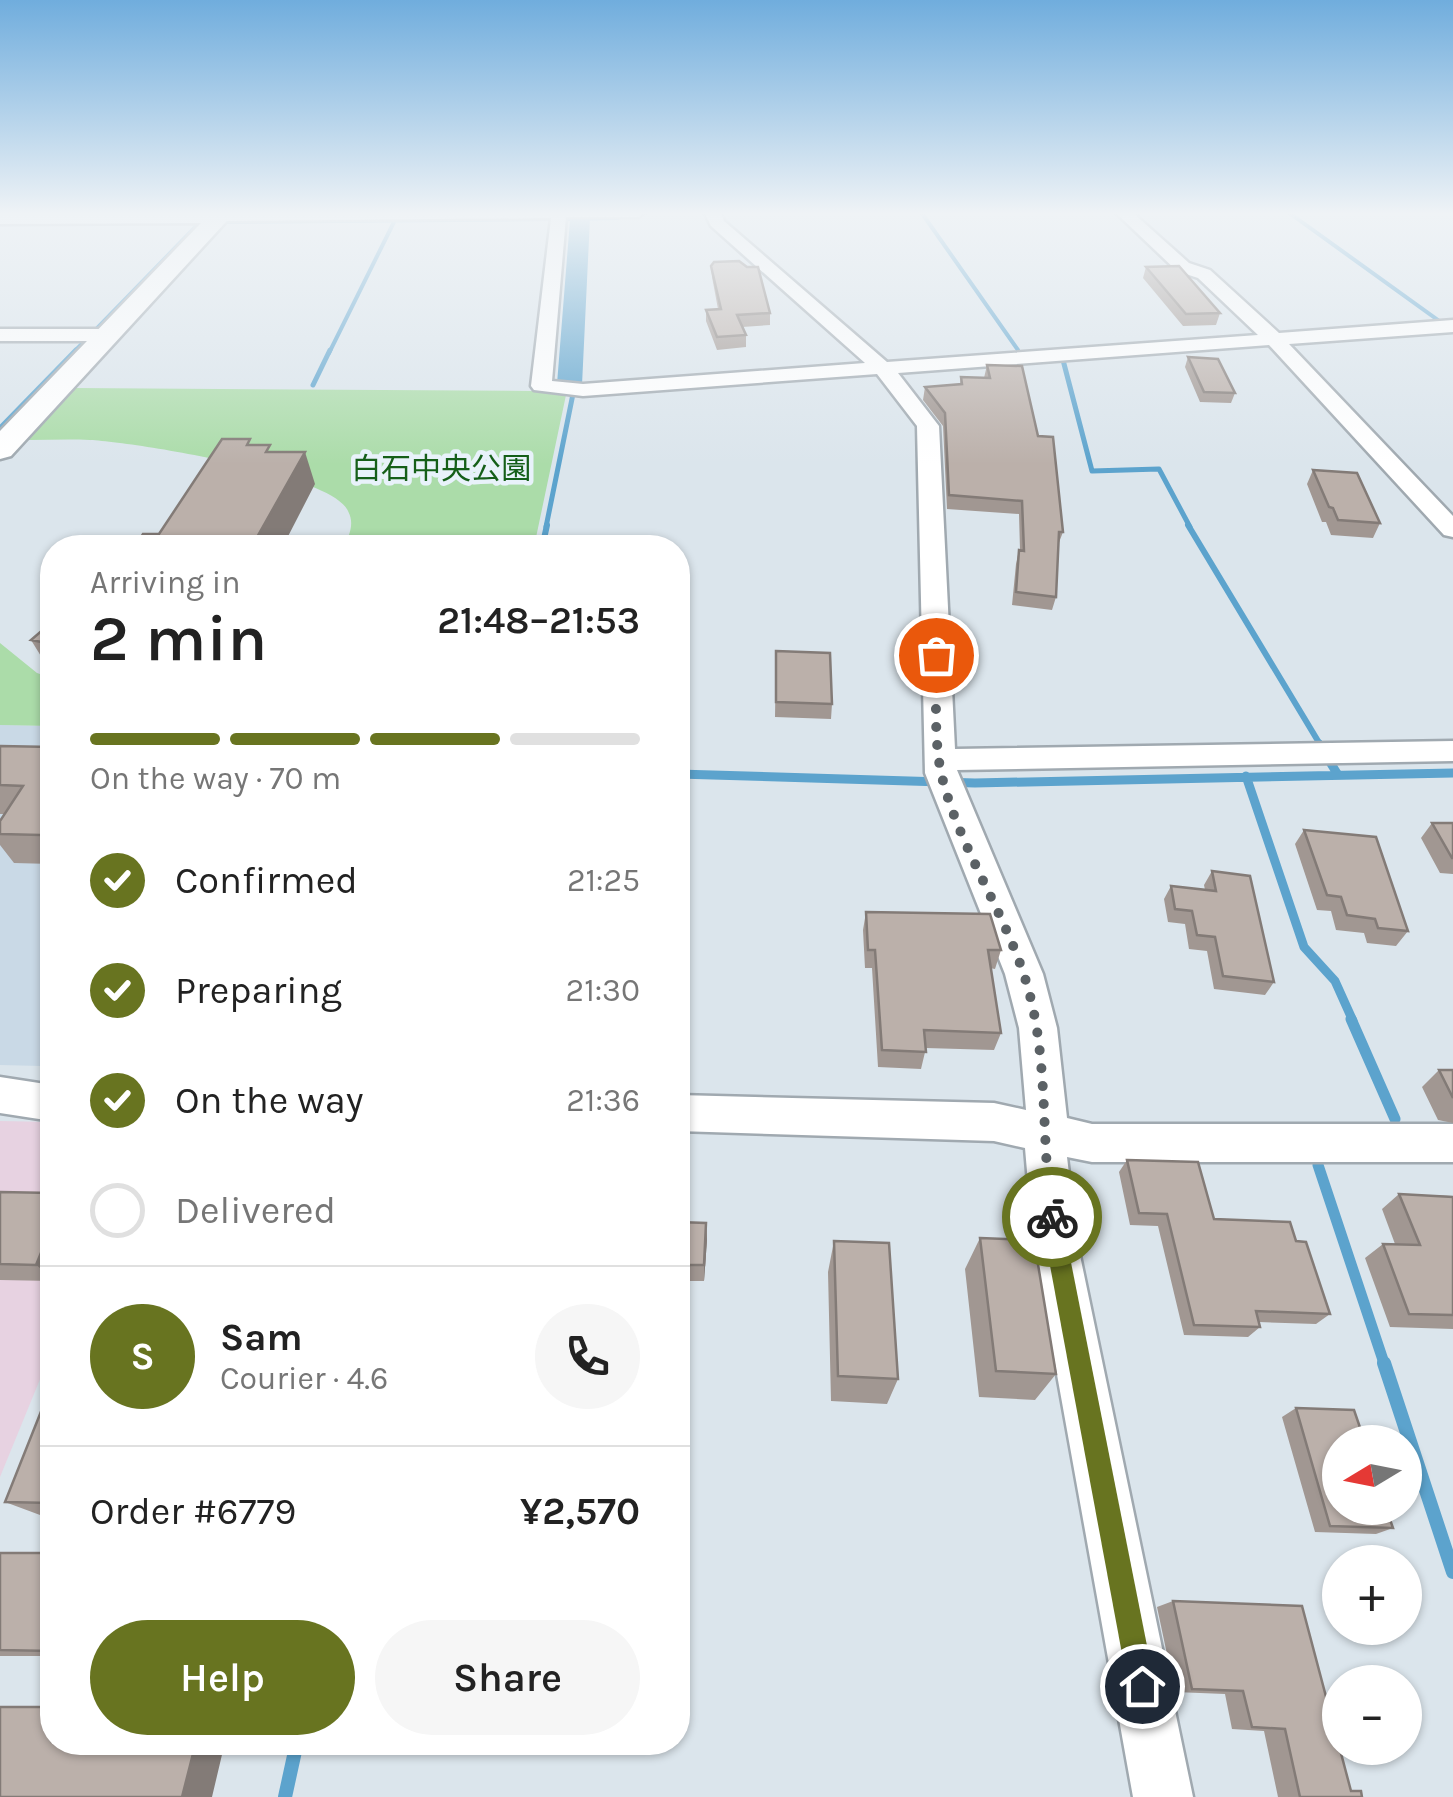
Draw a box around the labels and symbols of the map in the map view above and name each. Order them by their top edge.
park label: 白石中央公園 [351,451,531,487]
pin [894,613,979,698]
courier [1002,1167,1102,1267]
north arrow [1322,1425,1422,1525]
pin [1100,1644,1185,1729]

